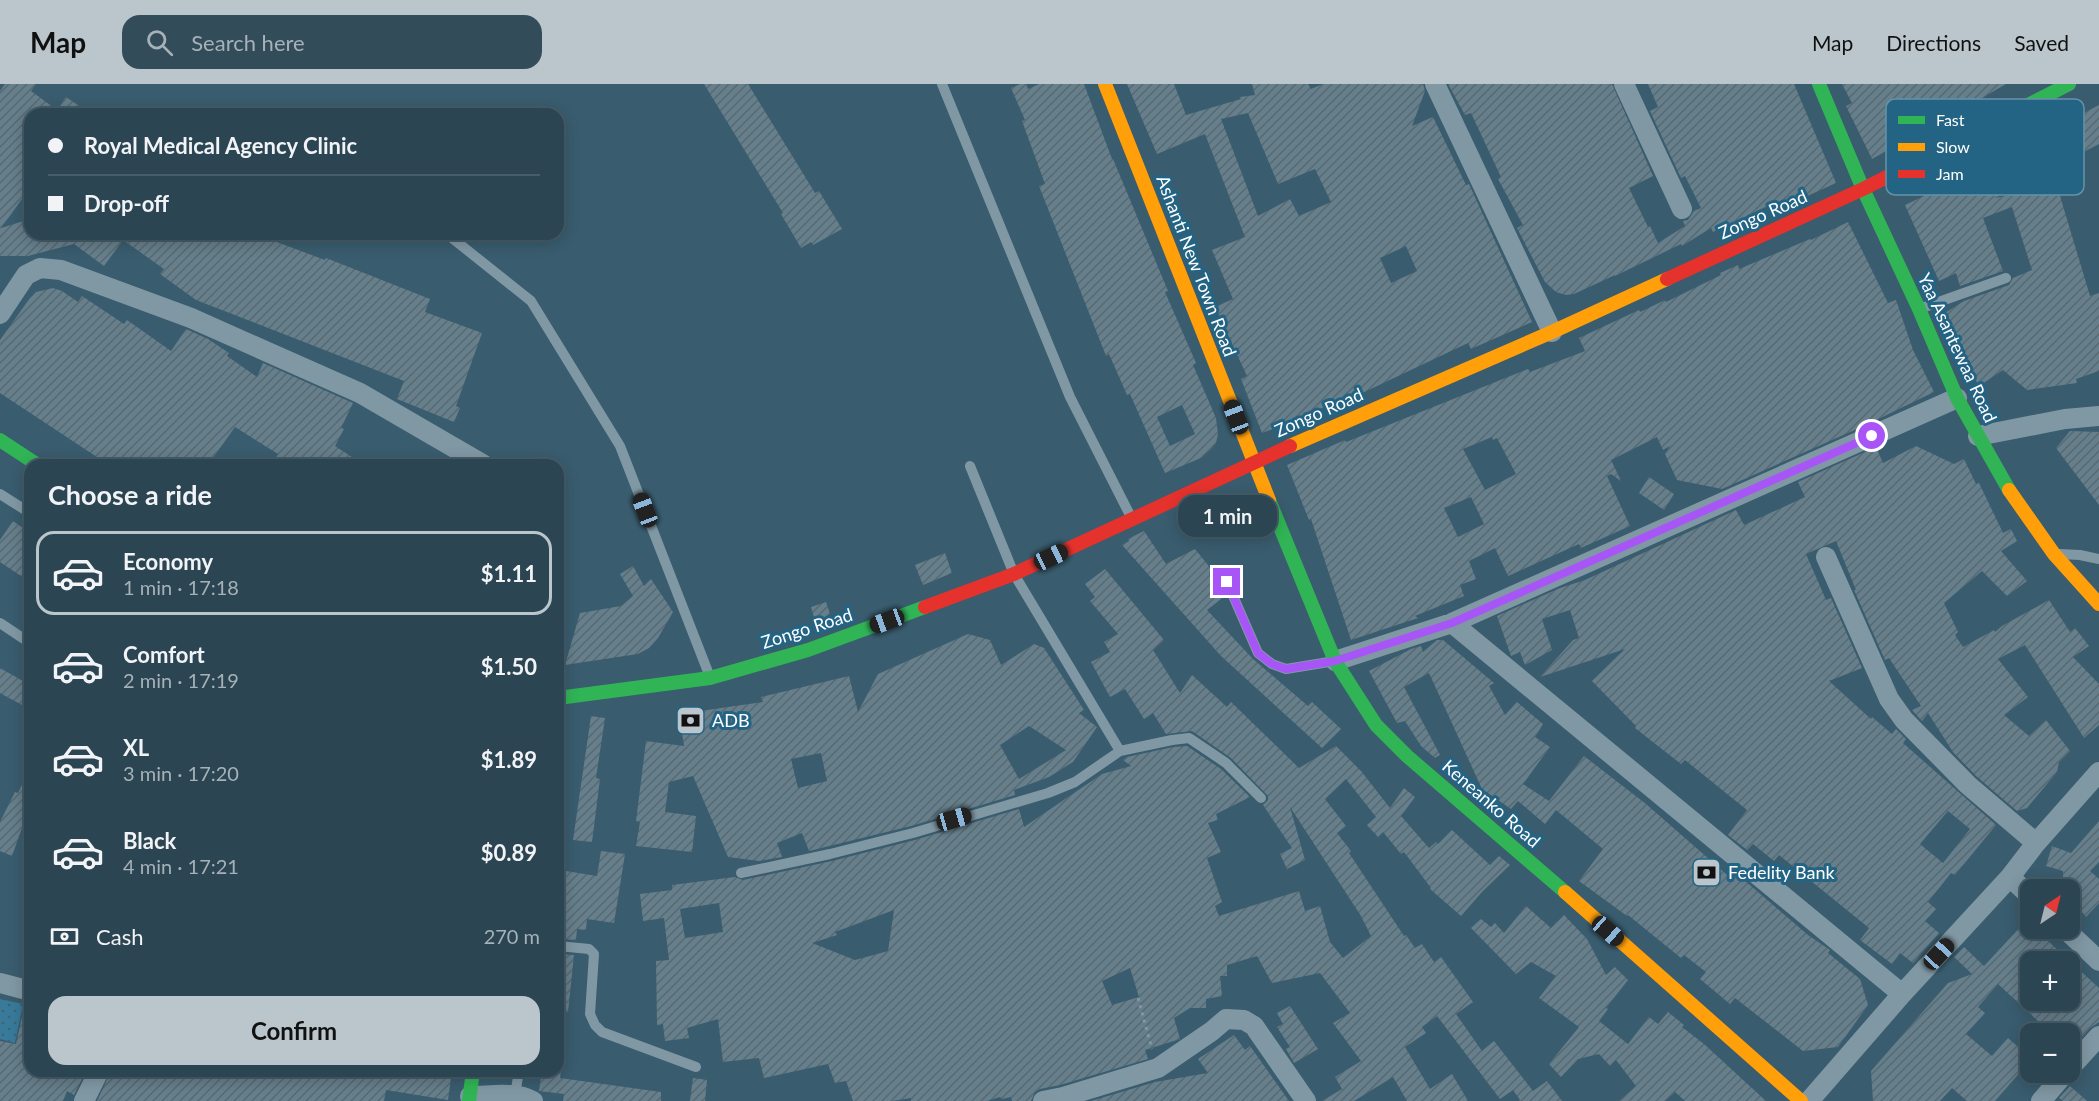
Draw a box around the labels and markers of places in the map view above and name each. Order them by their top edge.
bank icon: ADB [675,705,707,737]
place label: ADB [712,709,750,731]
bank icon: Fedelity Bank [1691,857,1723,889]
place label: Fedelity Bank [1728,861,1835,883]

